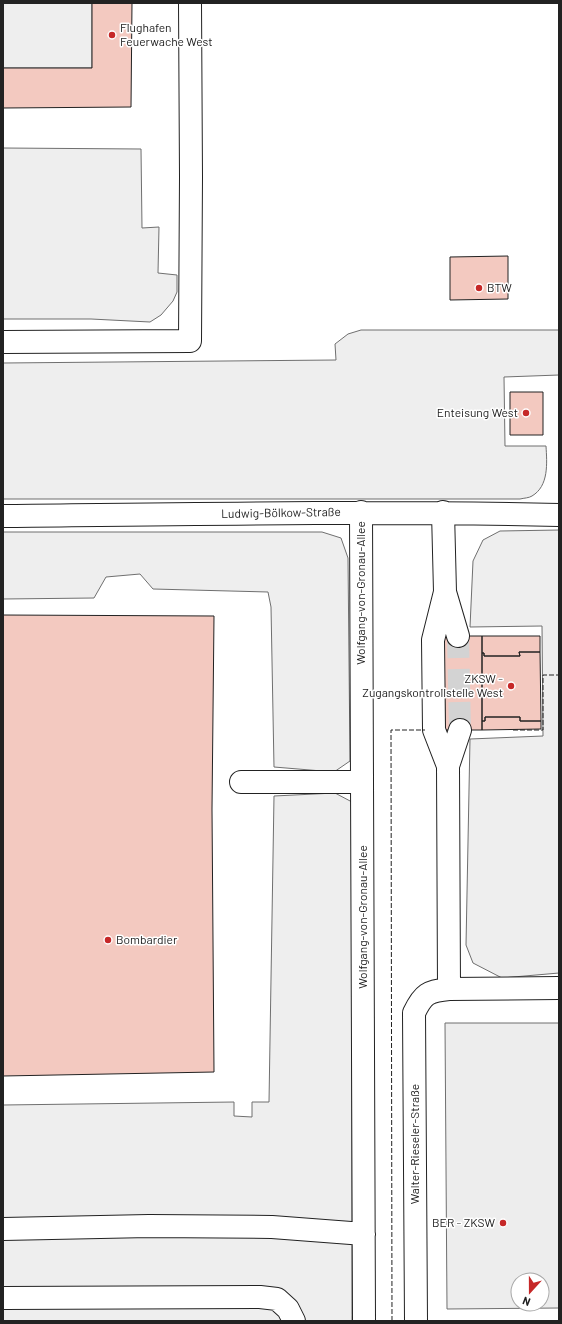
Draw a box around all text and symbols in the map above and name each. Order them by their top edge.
place label: Flughafen Feuerwache West [120,20,213,48]
marker: Flughafen Feuerwache West [107,30,117,40]
place label: BTW [487,280,512,294]
marker: BTW [474,283,484,293]
place label: Enteisung West [437,405,518,419]
marker: Enteisung West [521,408,531,418]
street label: Ludwig-Bölkow-Straße [221,504,341,520]
street label: Wolfgang-von-Gronau-Allee [353,521,367,665]
place label: ZKSW - Zugangskontrollstelle West [362,671,503,699]
marker: ZKSW - Zugangskontrollstelle West [506,681,516,691]
street label: Wolfgang-von-Gronau-Allee [355,845,369,989]
place label: Bombardier [116,932,178,946]
marker: Bombardier [103,935,113,945]
street label: Walter-Rieseler-Straße [407,1084,421,1204]
place label: BER - ZKSW [432,1215,495,1229]
marker: BER - ZKSW [498,1218,508,1228]
north arrow [510,1272,550,1312]
text: N [520,1294,532,1309]

